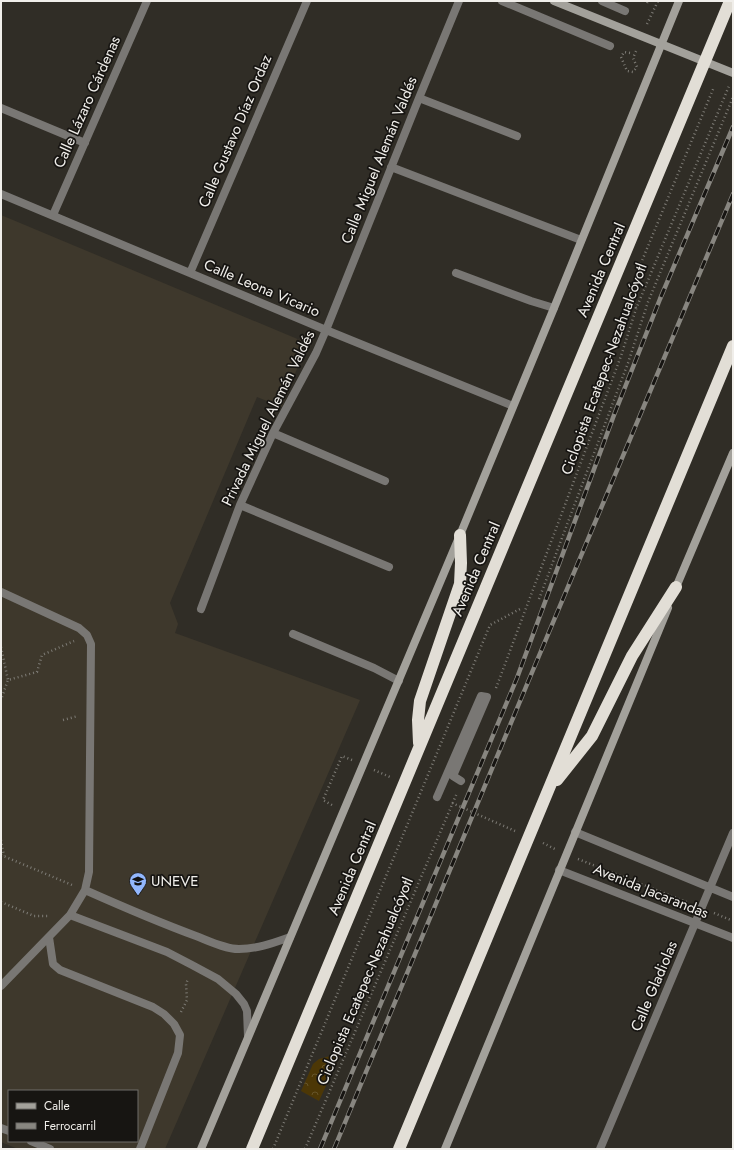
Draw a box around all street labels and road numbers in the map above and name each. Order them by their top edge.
street label: Calle Lázaro Cárdenas [48,32,126,172]
street label: Calle Gustavo Díaz Ordaz [193,51,277,211]
street label: Calle Miguel Alemán Valdés [335,73,423,247]
street label: Avenida Central [571,219,631,321]
street label: Calle Leona Vicario [200,254,324,322]
street label: Ciclopista Ecatepec-Nezahualcóyotl [555,260,653,478]
street label: Privada Miguel Alemán Valdés [216,326,320,510]
street label: Avenida Central [446,518,506,620]
street label: Avenida Central [322,817,382,919]
street label: Avenida Jacarandas [590,858,712,924]
street label: Ciclopista Ecatepec-Nezahualcóyotl [311,874,419,1088]
street label: Calle Gladiolas [625,937,683,1035]

